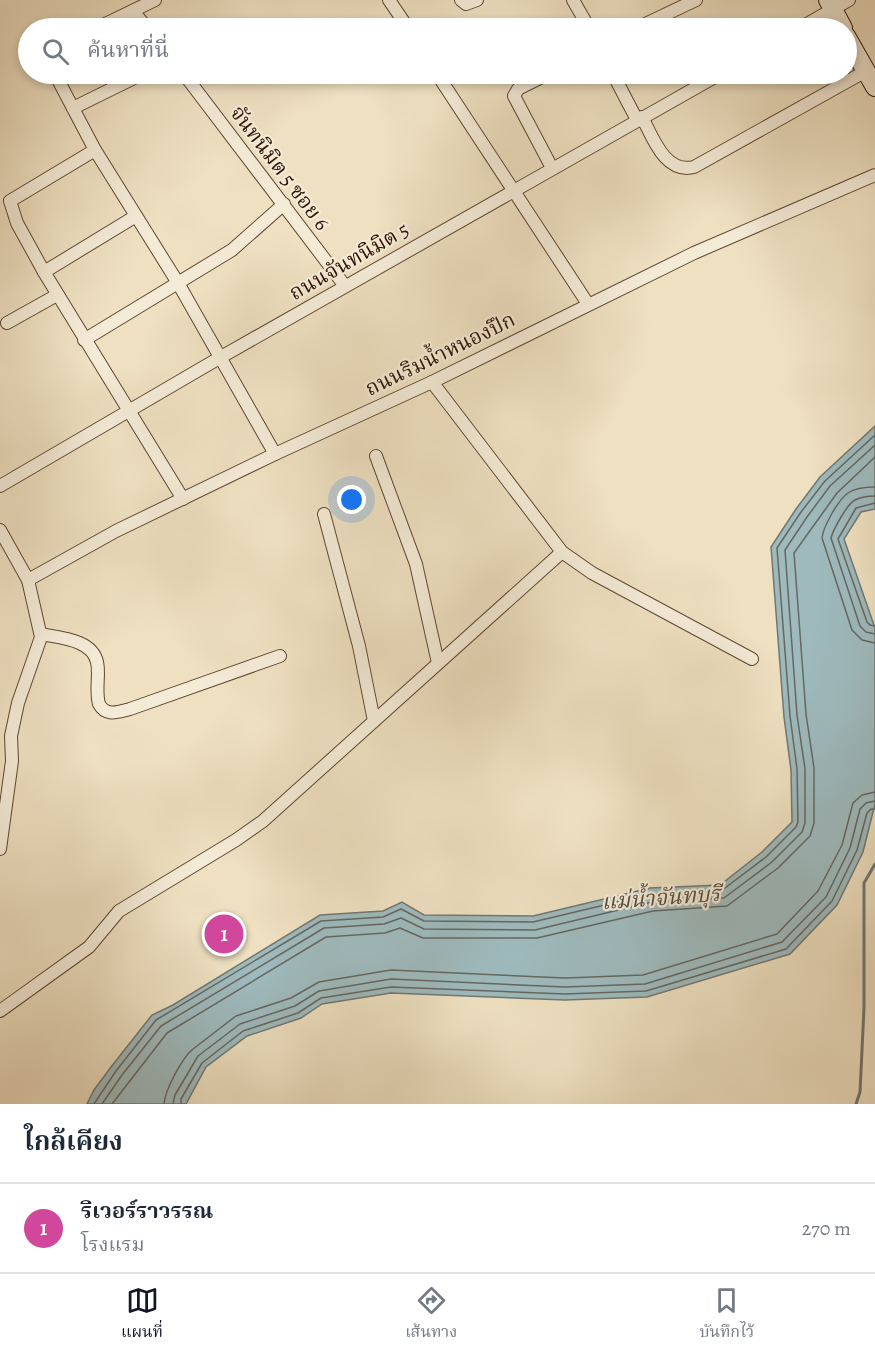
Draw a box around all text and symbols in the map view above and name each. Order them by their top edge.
search box [18,18,857,84]
icon: search [39,35,72,68]
text: ค้นหาที่นี่ [87,35,169,65]
street label: จันทนิมิต 5 ซอย 6 [224,100,336,236]
street label: ถนนจันทนิมิต 5 [284,215,414,307]
street label: ถนนริมน้ำหนองปึก [359,304,520,403]
your location [337,485,366,514]
water label: แม่น้ำจันทบุรี [600,877,726,917]
pin: 1 [204,912,244,956]
text: ใกล้เคียง [24,1124,123,1159]
text: ริเวอร์ราวรรณ [81,1196,213,1226]
text: 1 [40,1215,47,1242]
text: 270 m [802,1215,851,1242]
text: โรงแรม [81,1231,145,1258]
tab: แผนที่ [121,1284,163,1346]
tab: เส้นทาง [405,1284,457,1346]
tab: บันทึกไว้ [699,1284,754,1346]

